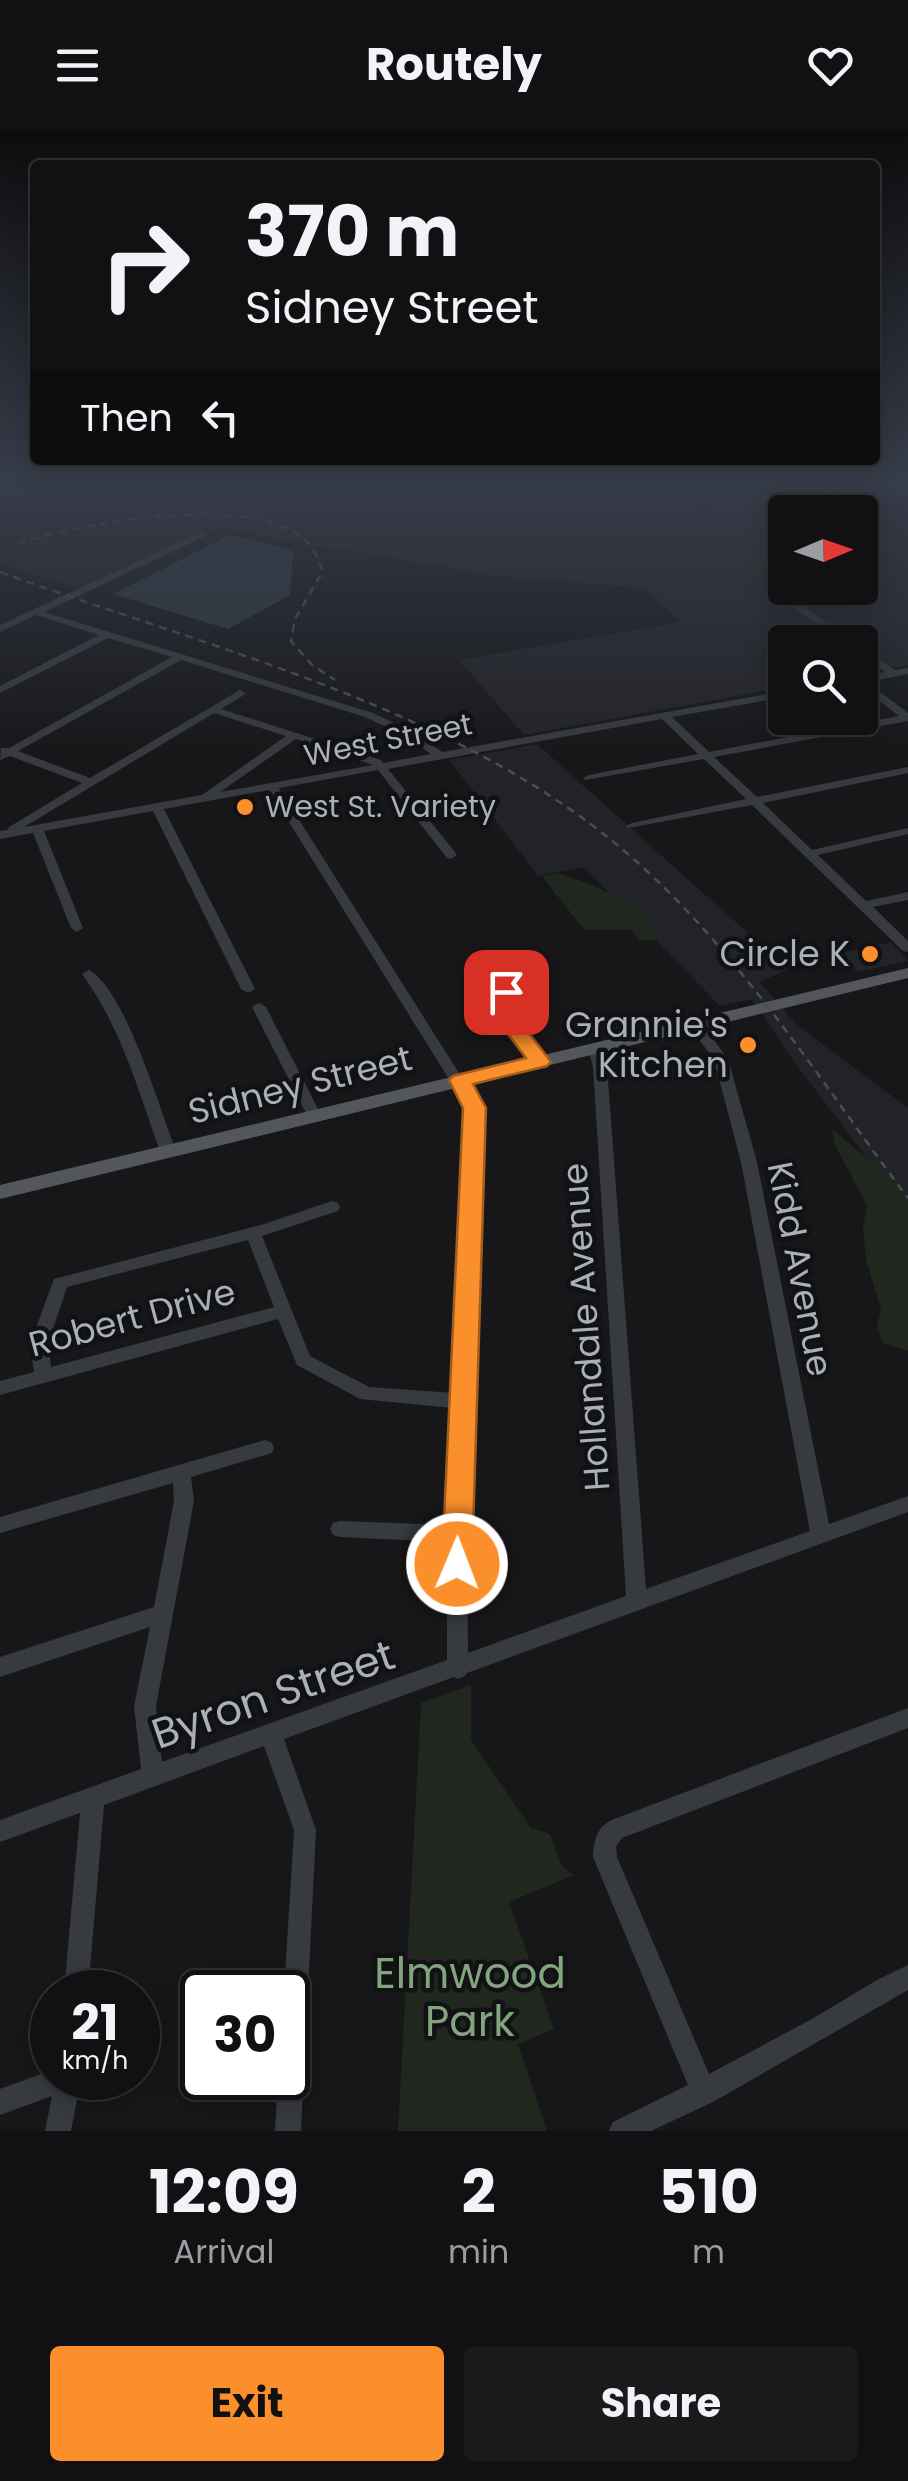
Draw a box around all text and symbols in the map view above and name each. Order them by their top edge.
text: Routely [366,33,542,96]
icon: menu [50,38,105,93]
icon: heart [803,38,858,93]
text: 370 m [245,182,459,281]
icon: right [80,200,210,330]
text: Sidney Street [245,276,539,339]
icon: left [193,390,248,445]
text: Then [80,391,173,444]
north arrow [768,495,878,605]
map controls [768,495,878,735]
button: search [768,625,878,735]
street label: West Street [300,702,476,777]
place label: West St. Variety [265,785,496,828]
marker: West St. Variety [234,796,256,818]
place label: Circle K [719,929,850,978]
marker: Circle K [859,943,881,965]
pin [464,950,549,1035]
icon: arrive [479,965,534,1020]
place label: Grannie's Kitchen [565,1000,728,1089]
street label: Sidney Street [183,1033,417,1136]
marker: Grannie's Kitchen [737,1034,759,1056]
street label: Kidd Avenue [756,1157,845,1380]
street label: Hollandale Avenue [550,1162,621,1493]
street label: Robert Drive [23,1266,241,1369]
position arrow [405,1512,509,1616]
street label: Byron Street [144,1625,402,1764]
park label: Elmwood Park [374,1944,566,2051]
speed limit sign: 30 [180,1970,310,2100]
text: 21 [71,1987,119,2058]
text: km/h [62,2043,128,2078]
text: 12:09 [149,2150,299,2234]
text: 2 [461,2150,496,2234]
text: 510 [658,2150,759,2234]
text: Arrival [174,2229,274,2274]
text: min [448,2229,509,2274]
text: m [692,2229,725,2274]
button: Exit [50,2346,444,2461]
button: Share [464,2346,858,2461]

